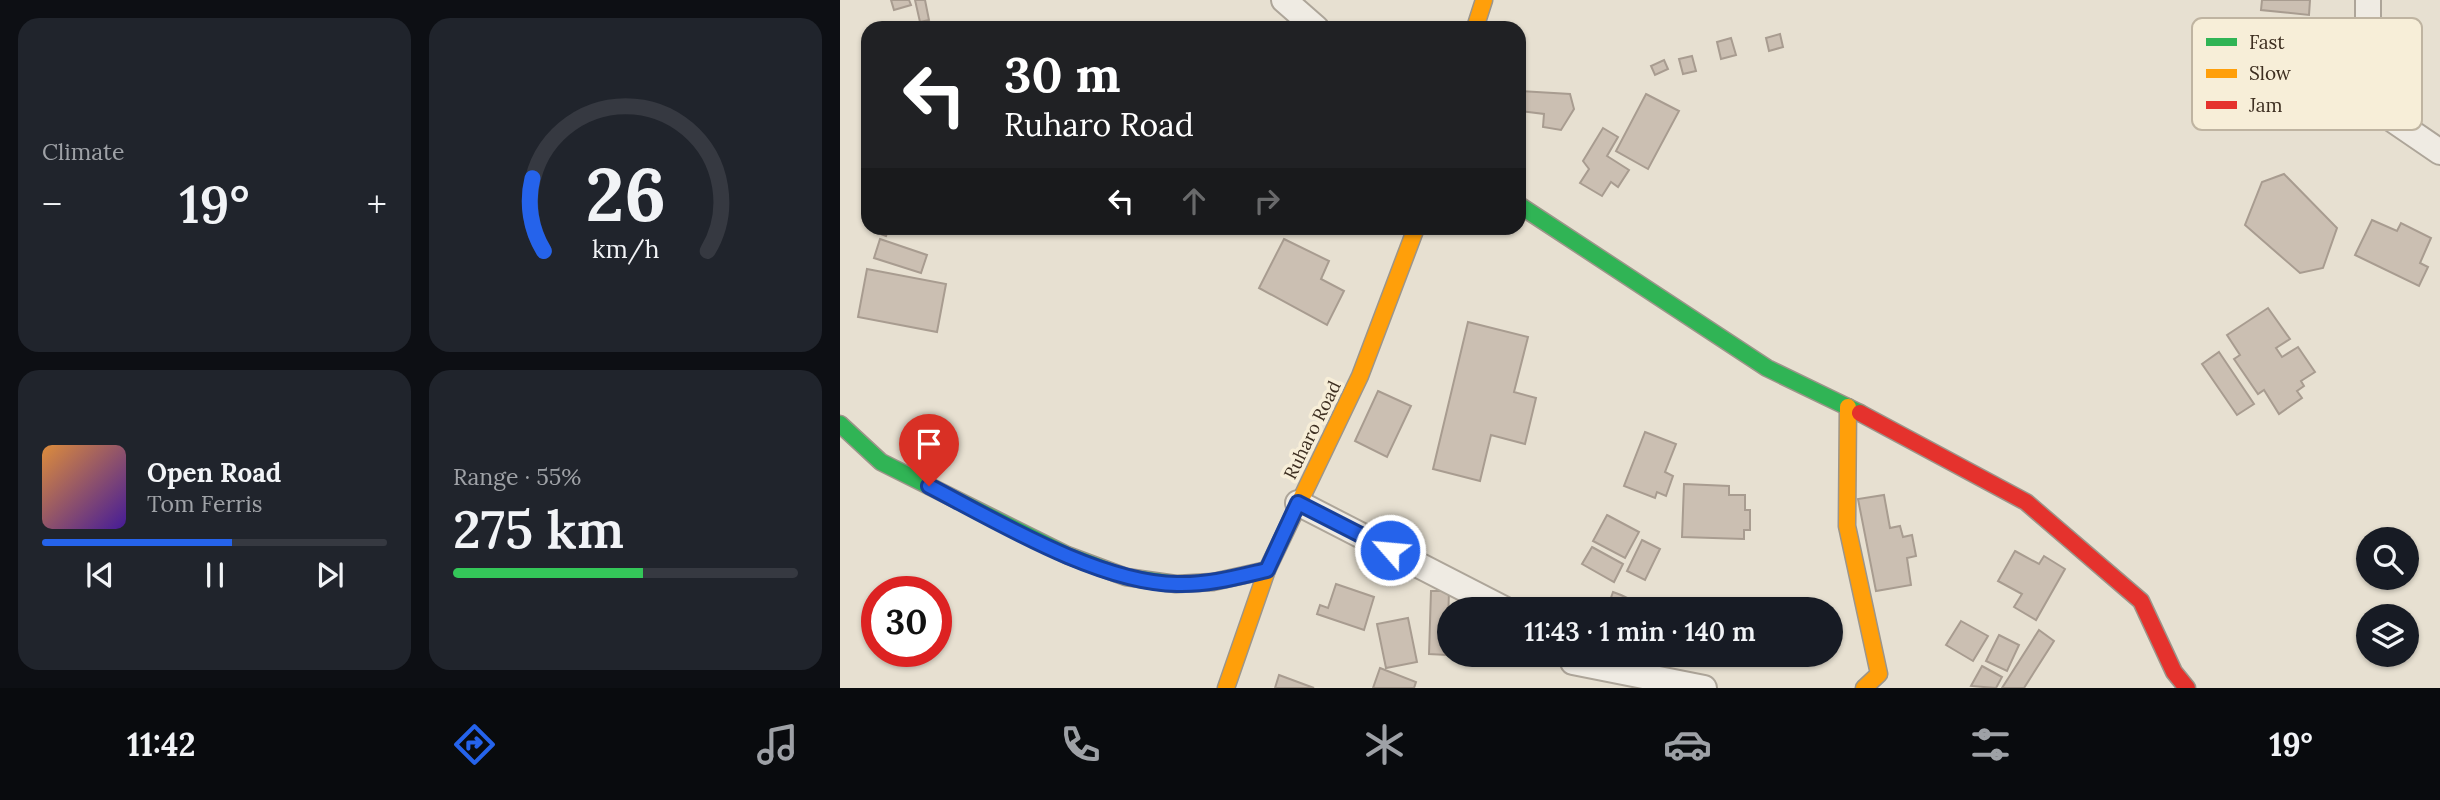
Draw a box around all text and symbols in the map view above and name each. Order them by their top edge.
legend [2192,18,2422,130]
text: Fast [2249,30,2285,54]
text: 30 m [1004,43,1121,105]
icon: left [889,49,980,140]
text: Slow [2249,61,2292,85]
text: Jam [2248,93,2283,117]
text: Ruharo Road [1004,104,1194,145]
text: Climate [42,137,124,166]
text: 26 [585,148,666,241]
text: 19° [179,171,250,237]
text: − [42,180,62,228]
text: + [367,180,387,228]
icon: left [1102,182,1140,220]
icon: ahead [1175,182,1213,220]
icon: right [1248,182,1286,220]
text: km/h [592,233,659,265]
street label: Ruharo Road [1278,377,1346,483]
pin [899,414,959,486]
icon: arrive [910,425,948,463]
text: Open Road [147,456,281,489]
text: Range · 55% [453,462,581,491]
text: Tom Ferris [147,489,262,518]
text: 275 km [453,496,624,562]
position arrow [1353,513,1427,587]
map controls [2356,527,2419,667]
button: search [2356,527,2419,590]
icon: previous [81,556,119,594]
icon: pause [196,556,234,594]
icon: next [311,556,349,594]
speed limit sign: 30 [861,576,952,667]
button: layers [2356,604,2419,667]
text: 11:43 · 1 min · 140 m [1524,615,1756,648]
icon: directions [450,720,499,769]
icon: music [753,720,802,769]
icon: phone [1056,720,1105,769]
icon: climate [1360,720,1409,769]
icon: car [1663,720,1712,769]
icon: filters [1966,720,2015,769]
text: 11:42 [127,724,196,765]
text: 19° [2269,724,2313,765]

